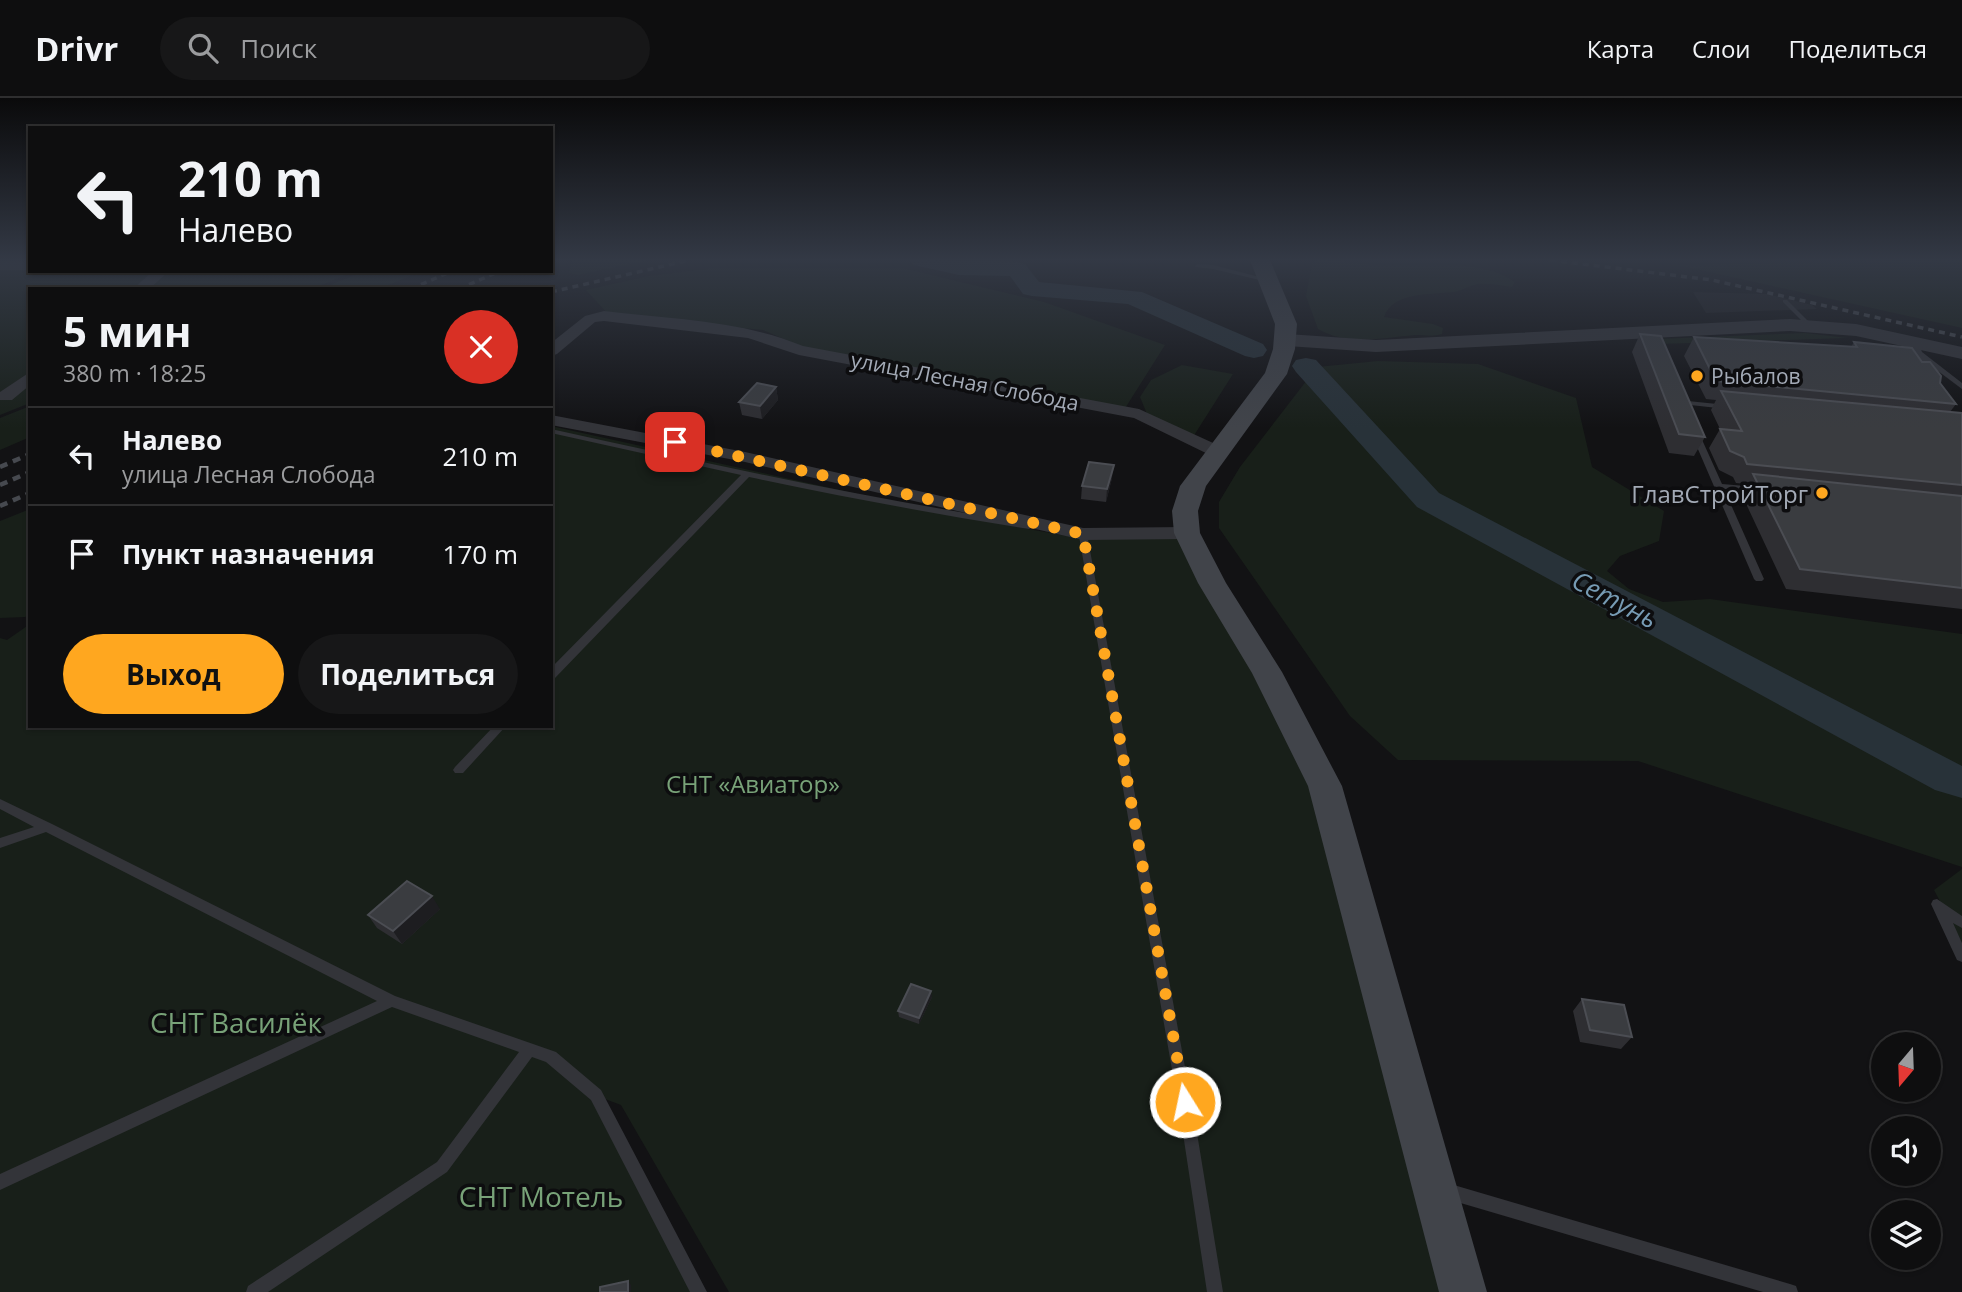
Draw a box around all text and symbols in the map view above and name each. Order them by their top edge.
search box [160,17,650,80]
text: Drivr [35,26,118,71]
icon: search [184,29,222,67]
text: Поиск [240,30,317,66]
text: Карта [1587,32,1654,65]
text: Слои [1692,32,1751,65]
text: Поделиться [1789,32,1927,65]
text: 210 m [178,145,323,211]
icon: left [63,154,154,245]
text: Налево [178,208,293,251]
text: 5 мин [63,302,191,359]
button: close [444,310,518,384]
street label: улица Лесная Слобода [849,345,1081,417]
text: 380 m · 18:25 [63,357,206,389]
place label: Рыбалов [1711,362,1801,390]
marker: Рыбалов [1689,368,1705,384]
pin [645,412,705,472]
text: Налево [122,422,222,458]
icon: arrive [656,423,694,461]
icon: left [63,437,101,475]
text: 210 m [443,438,518,474]
text: улица Лесная Слобода [122,458,376,490]
place label: ГлавСтройТорг [1631,477,1808,510]
marker: ГлавСтройТорг [1814,485,1830,501]
icon: arrive [63,535,101,573]
text: Пункт назначения [122,536,375,572]
text: 170 m [443,536,518,572]
water label: Сетунь [1566,562,1664,636]
button: Выход [63,634,284,714]
button: Поделиться [298,634,518,714]
park label: СНТ «Авиатор» [666,767,840,800]
park label: СНТ Василёк [150,1003,323,1041]
north arrow [1871,1032,1941,1102]
map controls [1871,1032,1941,1270]
position arrow [1148,1065,1222,1139]
button: sound [1871,1116,1941,1186]
park label: СНТ Мотель [459,1177,623,1215]
button: layers [1871,1200,1941,1270]

